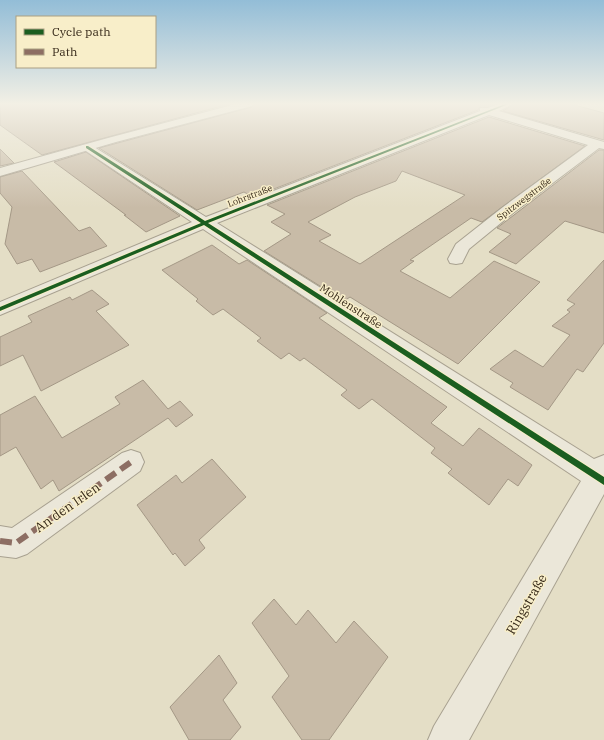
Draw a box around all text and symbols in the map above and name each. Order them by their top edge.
legend [16,16,156,68]
text: Cycle path [52,24,111,39]
text: Path [52,44,78,59]
street label: Spitzwegstraße [494,175,553,223]
street label: Lohrstraße [226,182,274,209]
street label: Mohlenstraße [317,281,385,332]
street label: An den Irlen [31,479,103,536]
street label: Ringstraße [502,571,551,638]

